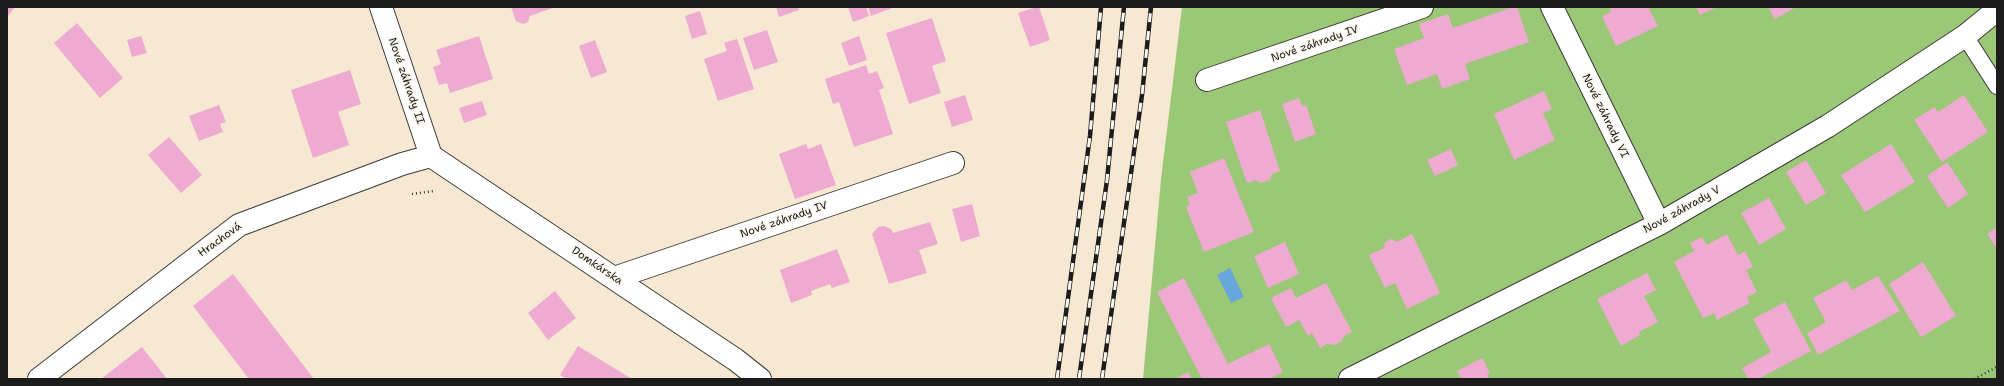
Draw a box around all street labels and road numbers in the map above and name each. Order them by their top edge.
street label: Nové záhrady IV [1269,23,1361,65]
street label: Nové záhrady II [385,36,427,126]
street label: Nové záhrady VI [1579,72,1631,160]
street label: Nové záhrady V [1641,183,1723,237]
street label: Nové záhrady IV [738,199,830,241]
street label: Hrachová [196,220,244,260]
street label: Domkárska [569,244,625,288]

